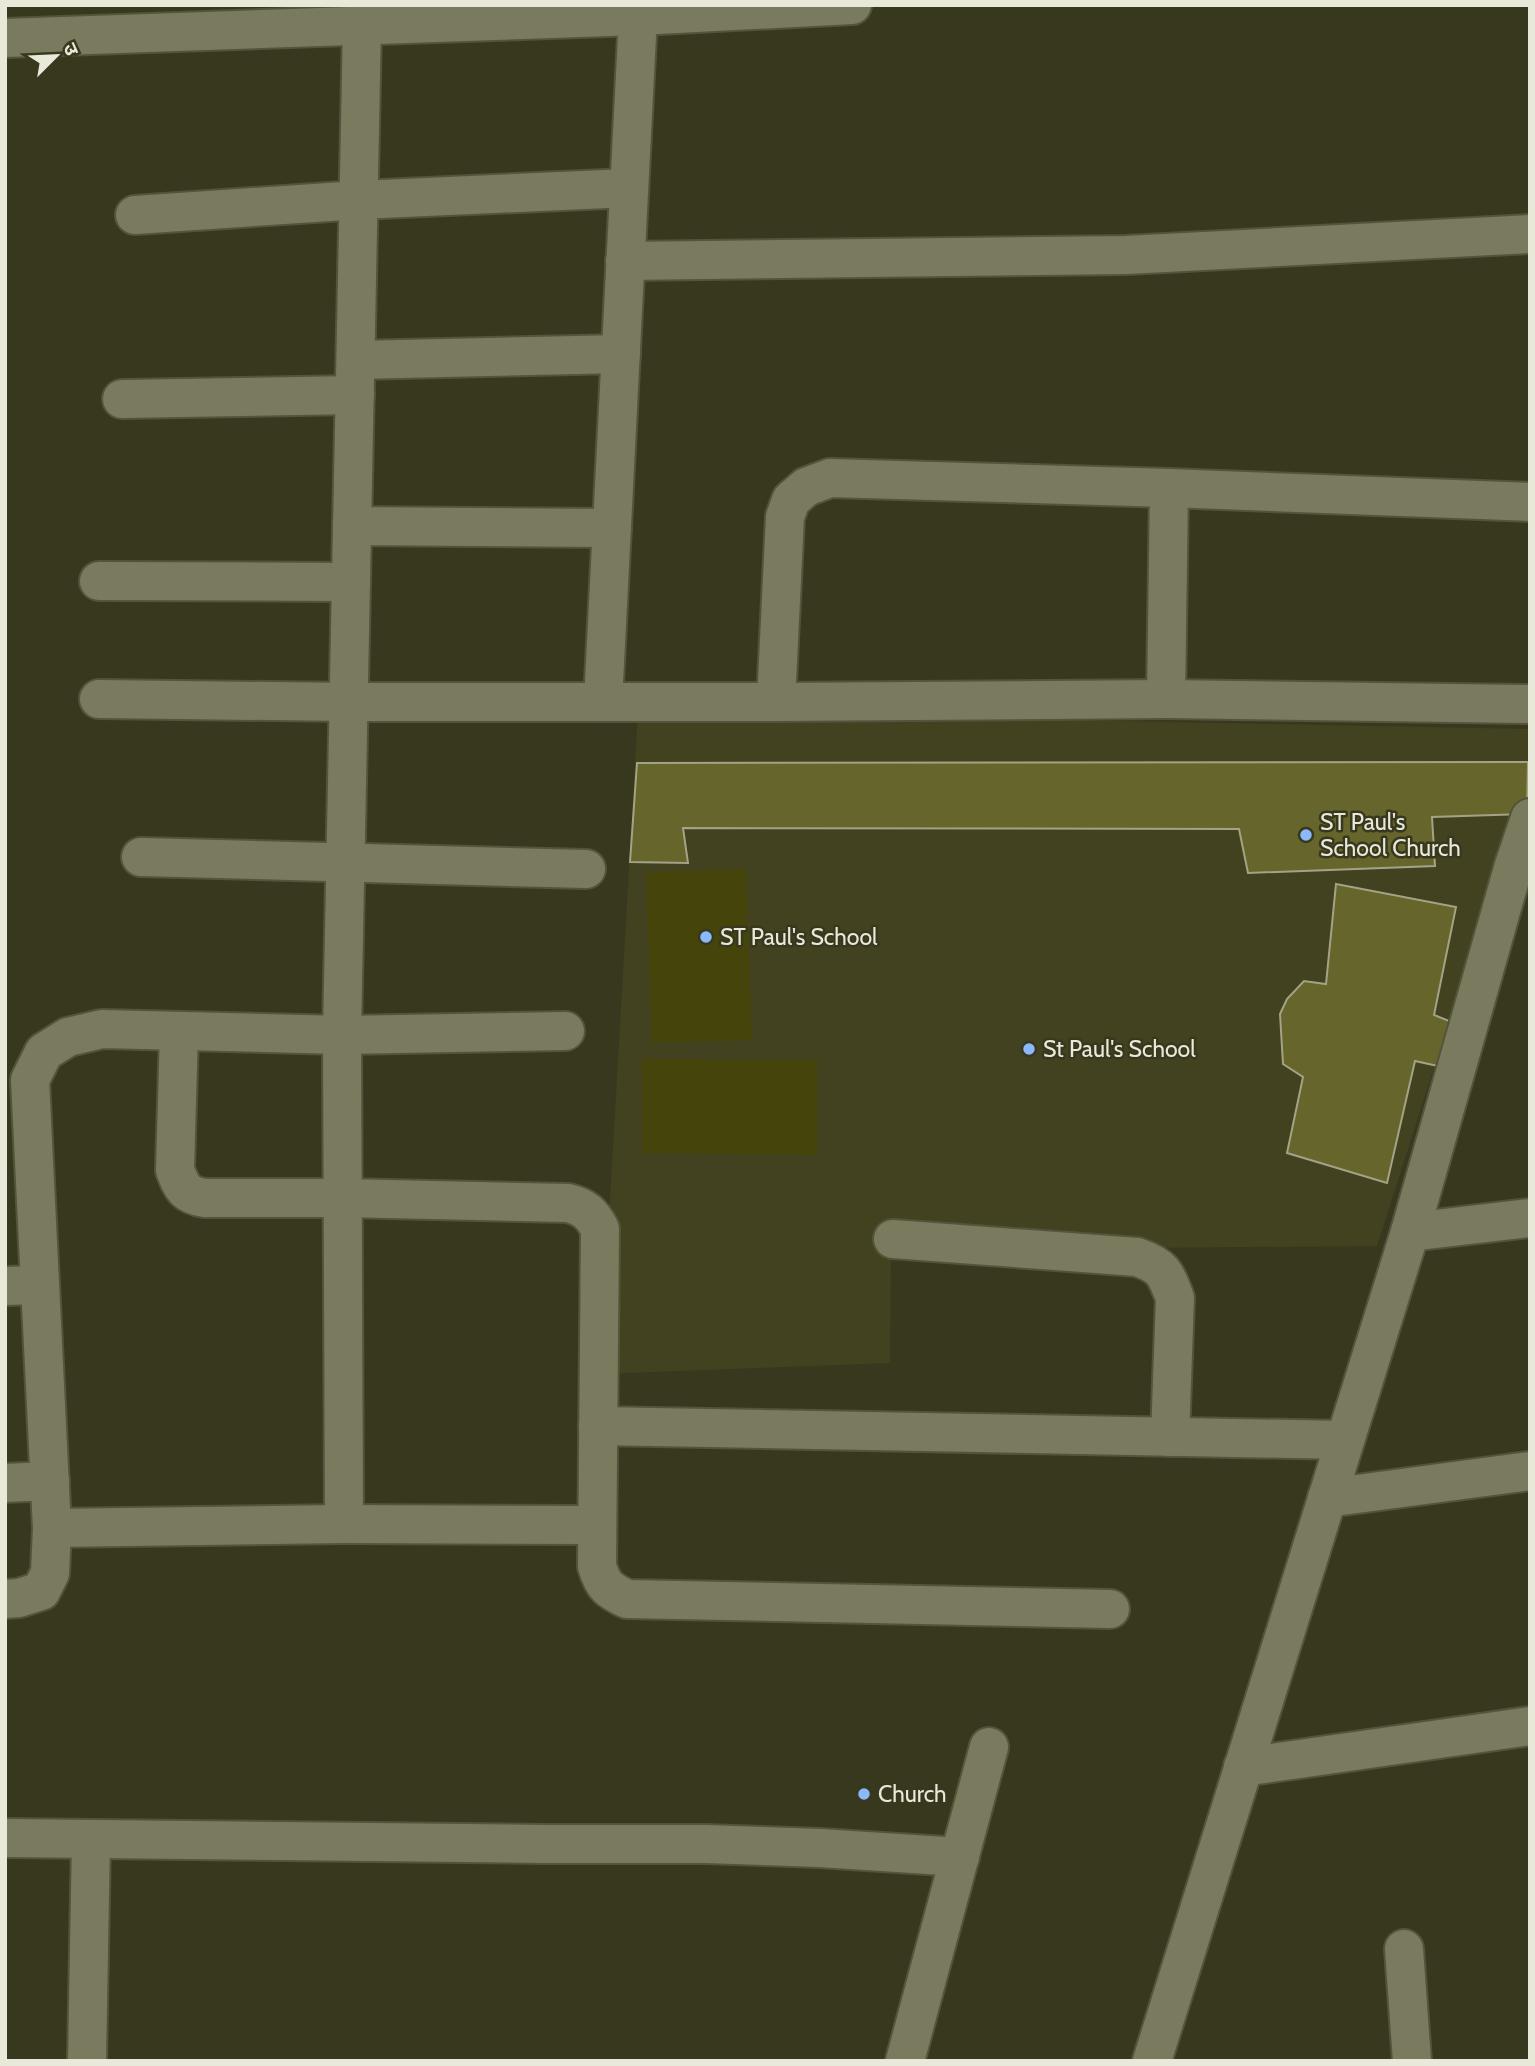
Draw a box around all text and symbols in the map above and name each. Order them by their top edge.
north arrow [21,21,91,91]
text: उ [58,40,84,60]
place label: ST Paul's School Church [1320,808,1461,862]
marker: ST Paul's School Church [1298,827,1314,843]
place label: ST Paul's School [720,923,878,951]
marker: ST Paul's School [698,929,714,945]
place label: St Paul's School [1043,1035,1196,1063]
marker: St Paul's School [1021,1041,1037,1057]
place label: Church [878,1780,947,1808]
marker: Church [856,1786,872,1802]

